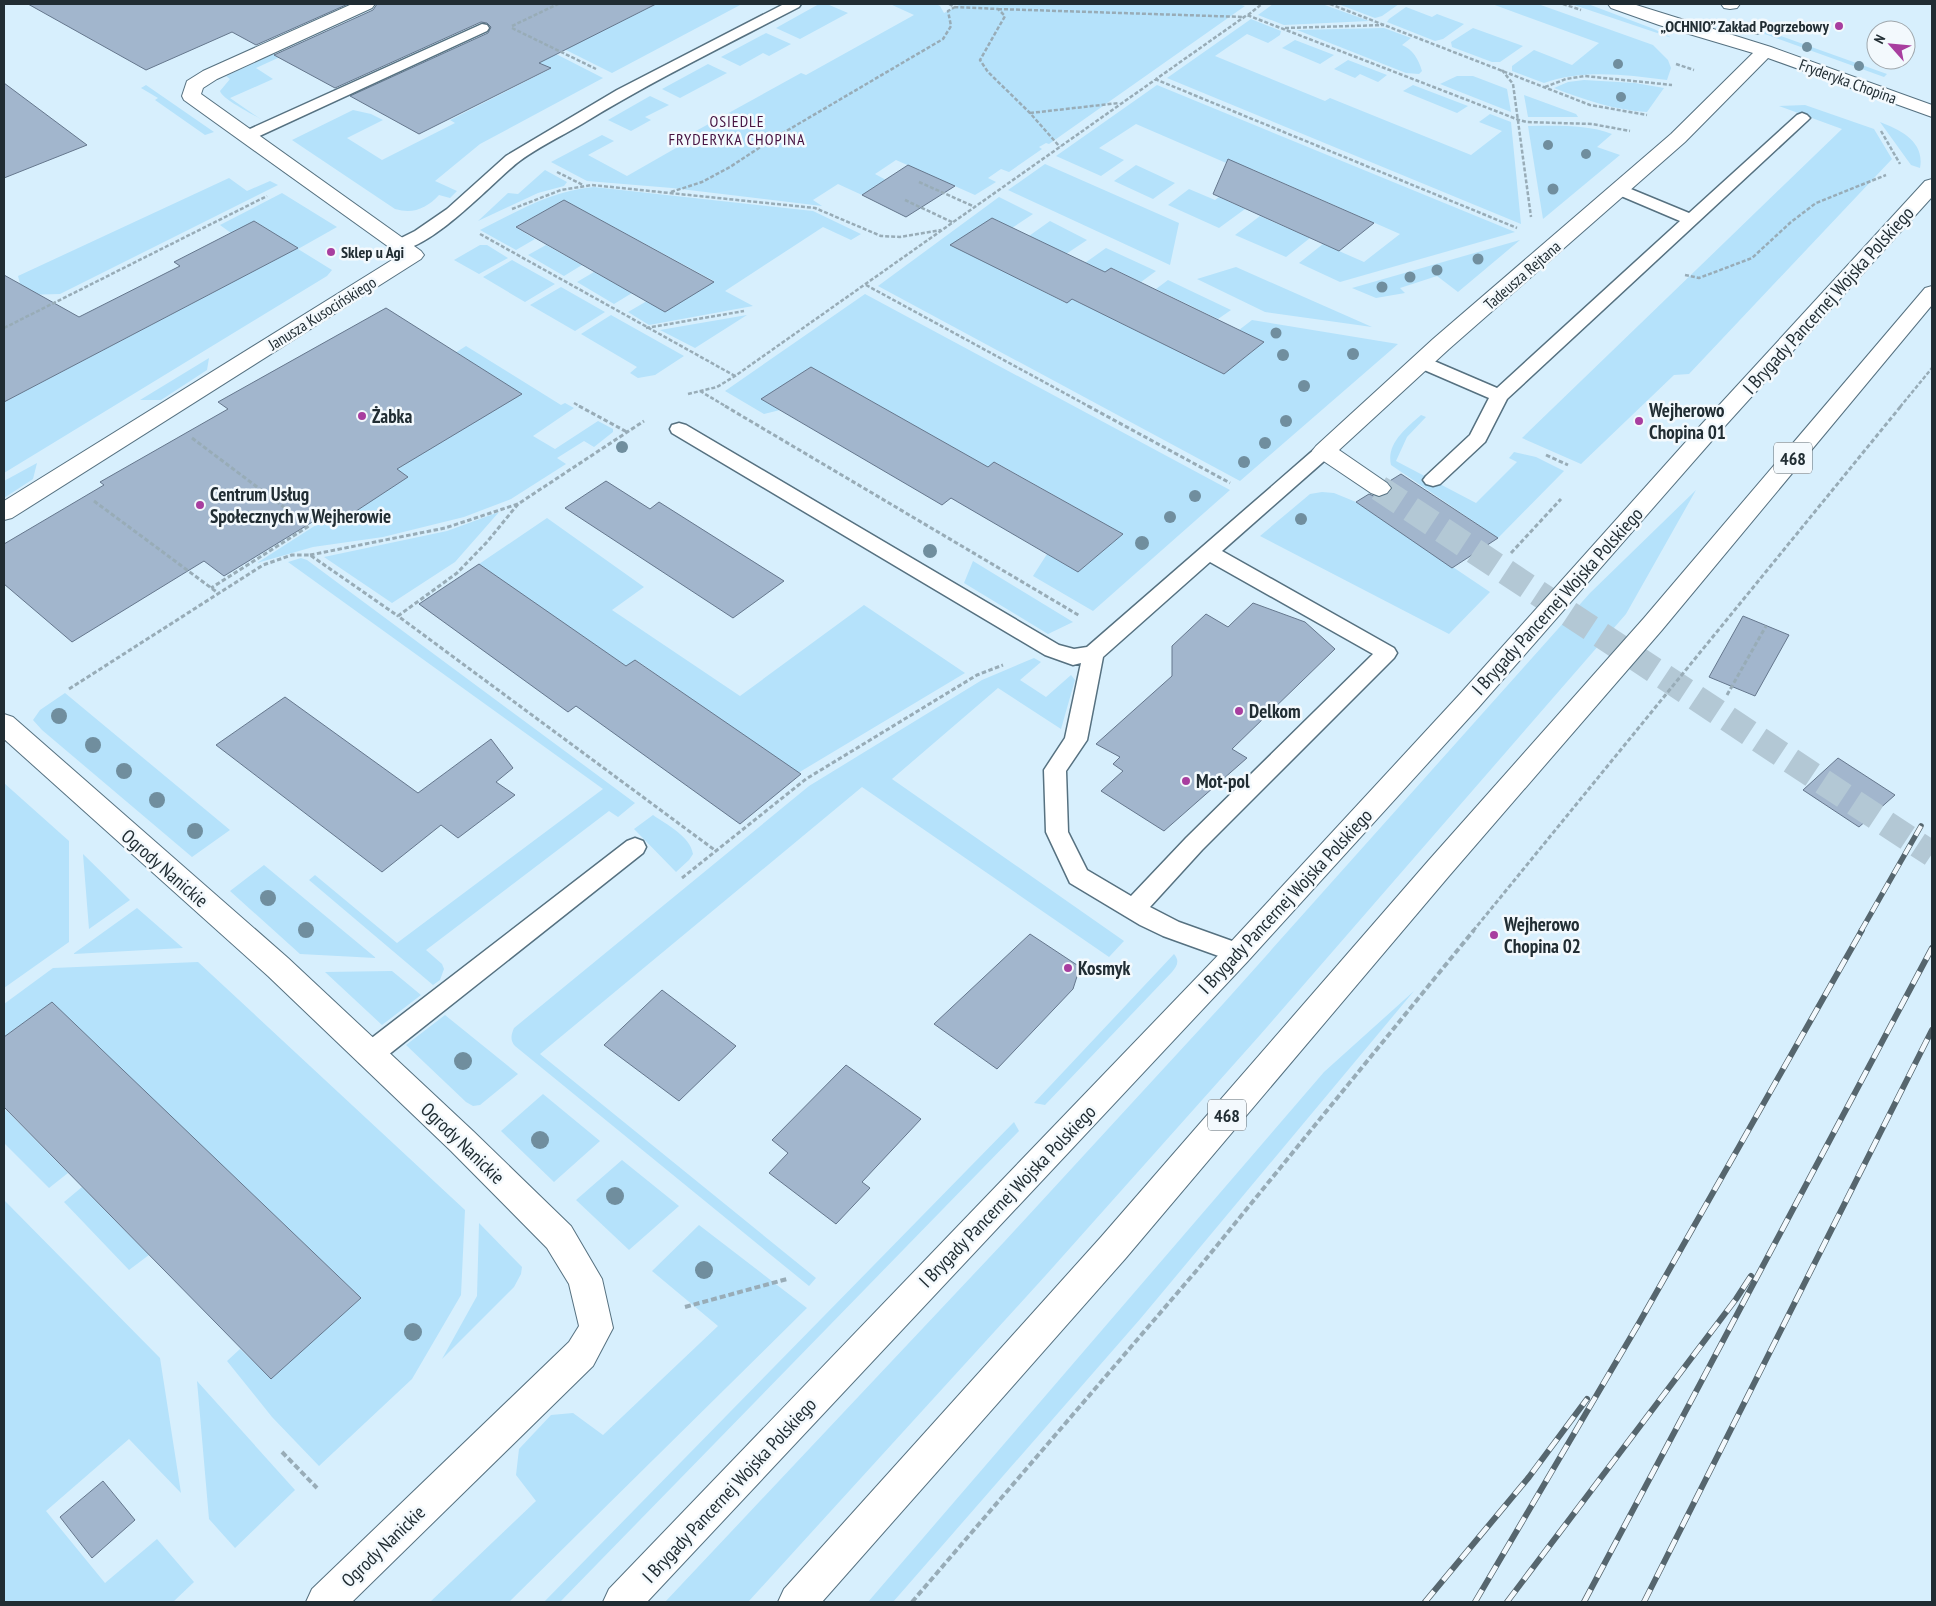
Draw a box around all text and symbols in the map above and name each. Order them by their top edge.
place label: „OCHNIO” Zakład Pogrzebowy [1660,16,1830,36]
marker: „OCHNIO” Zakład Pogrzebowy [1833,20,1845,32]
north arrow [1866,20,1916,70]
text: N [1870,32,1889,47]
street label: Fryderyka Chopina [1797,54,1899,108]
district label: OSIEDLE FRYDERYKA CHOPINA [668,111,806,149]
street label: I Brygady Pancernej Wojska Polskiego [1737,201,1919,399]
street label: Tadeusza Rejtana [1480,236,1564,314]
place label: Sklep u Agi [341,242,405,262]
marker: Sklep u Agi [325,246,337,258]
street label: Janusza Kusocińskiego [263,272,380,355]
place label: Wejherowo Chopina 01 [1648,398,1726,444]
place label: Żabka [372,404,412,428]
marker: Żabka [356,410,368,422]
marker: Wejherowo Chopina 01 [1633,415,1645,427]
road number: 468 [1774,442,1812,473]
place label: Centrum Usług Społecznych w Wejherowie [210,482,391,528]
marker: Centrum Usług Społecznych w Wejherowie [194,499,206,511]
street label: I Brygady Pancernej Wojska Polskiego [1466,502,1648,700]
place label: Delkom [1249,699,1301,723]
marker: Delkom [1233,705,1245,717]
place label: Mot-pol [1196,769,1250,793]
marker: Mot-pol [1180,775,1192,787]
street label: I Brygady Pancernej Wojska Polskiego [1193,803,1377,999]
street label: Ogrody Nanickie [117,824,213,912]
place label: Wejherowo Chopina 02 [1503,912,1581,958]
marker: Wejherowo Chopina 02 [1488,929,1500,941]
place label: Kosmyk [1078,956,1130,980]
marker: Kosmyk [1062,962,1074,974]
street label: Ogrody Nanickie [416,1097,510,1189]
street label: I Brygady Pancernej Wojska Polskiego [913,1100,1101,1292]
road number: 468 [1208,1100,1246,1130]
street label: I Brygady Pancernej Wojska Polskiego [637,1392,821,1588]
street label: Ogrody Nanickie [336,1500,430,1592]

